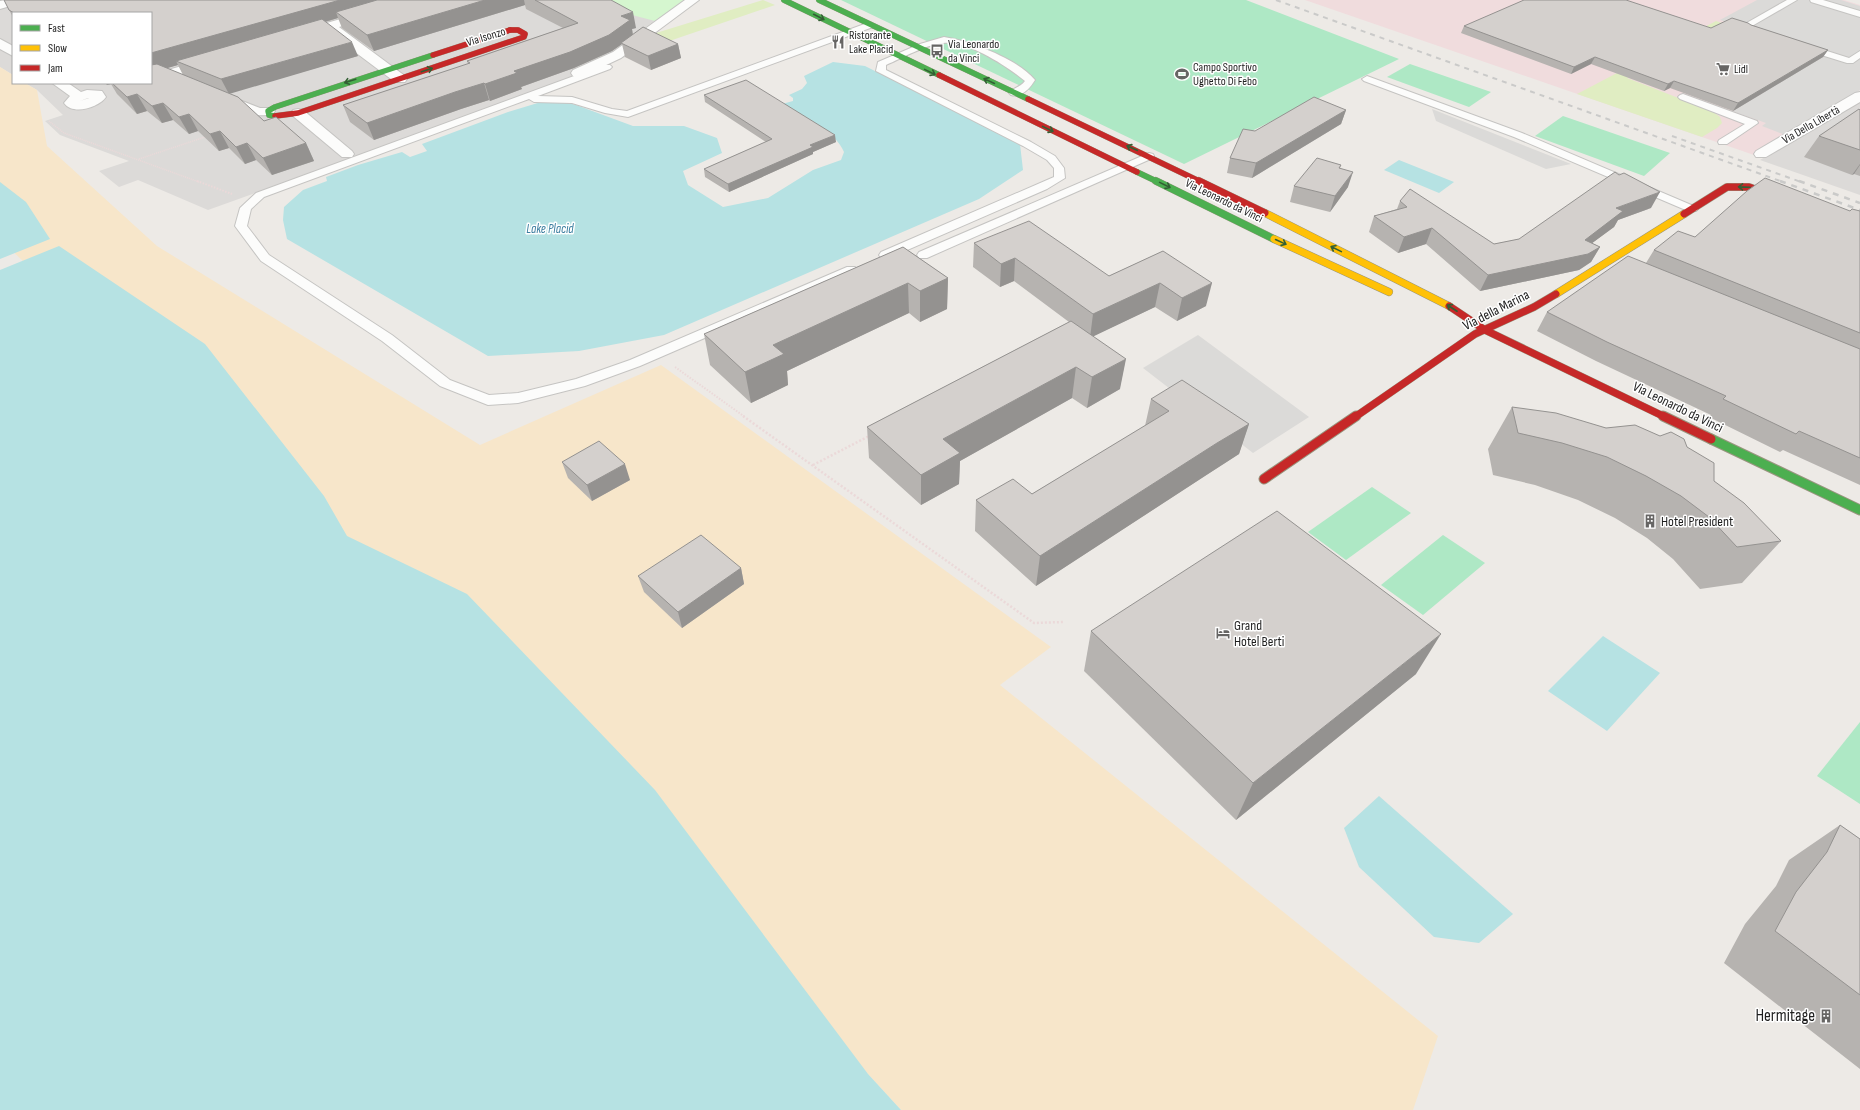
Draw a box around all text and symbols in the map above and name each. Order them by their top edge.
legend [12,12,152,84]
one-way arrow [813,14,825,22]
text: Fast [48,21,65,36]
street label: Via Isonzo [465,24,507,50]
place label: Ristorante Lake Placid [849,28,893,57]
restaurant icon: Ristorante Lake Placid [830,34,846,50]
place label: Via Leonardo da Vinci [948,37,999,66]
text: Slow [48,41,67,56]
bus stop icon: Via Leonardo da Vinci [929,43,945,59]
place label: Campo Sportivo Ughetto Di Febo [1193,60,1257,89]
text: Jam [47,61,63,76]
supermarket icon: Lidl [1715,61,1731,77]
place label: Lidl [1734,62,1748,77]
one-way arrow [420,66,433,73]
sports icon: Campo Sportivo Ughetto Di Febo [1174,66,1190,82]
one-way arrow [924,69,936,76]
one-way arrow [983,77,995,84]
one-way arrow [344,78,356,86]
street label: Via Della Libertà [1779,102,1843,148]
one-way arrow [1041,126,1053,133]
one-way arrow [1126,144,1138,151]
street label: Via Leonardo da Vinci [1183,176,1265,226]
one-way arrow [1158,182,1170,189]
one-way arrow [1738,184,1751,191]
water label: Lake Placid [526,221,574,237]
one-way arrow [1275,239,1287,246]
one-way arrow [1331,245,1343,252]
street label: Via della Marina [1460,286,1532,334]
one-way arrow [1447,304,1458,312]
street label: Via Leonardo da Vinci [1630,378,1726,436]
building icon: Hotel President [1642,513,1658,529]
place label: Hotel President [1661,513,1733,530]
place label: Grand Hotel Berti [1234,617,1284,650]
hotel icon: Grand Hotel Berti [1215,625,1231,641]
place label: Hermitage [1755,1006,1815,1026]
building icon: Hermitage [1818,1008,1834,1024]

